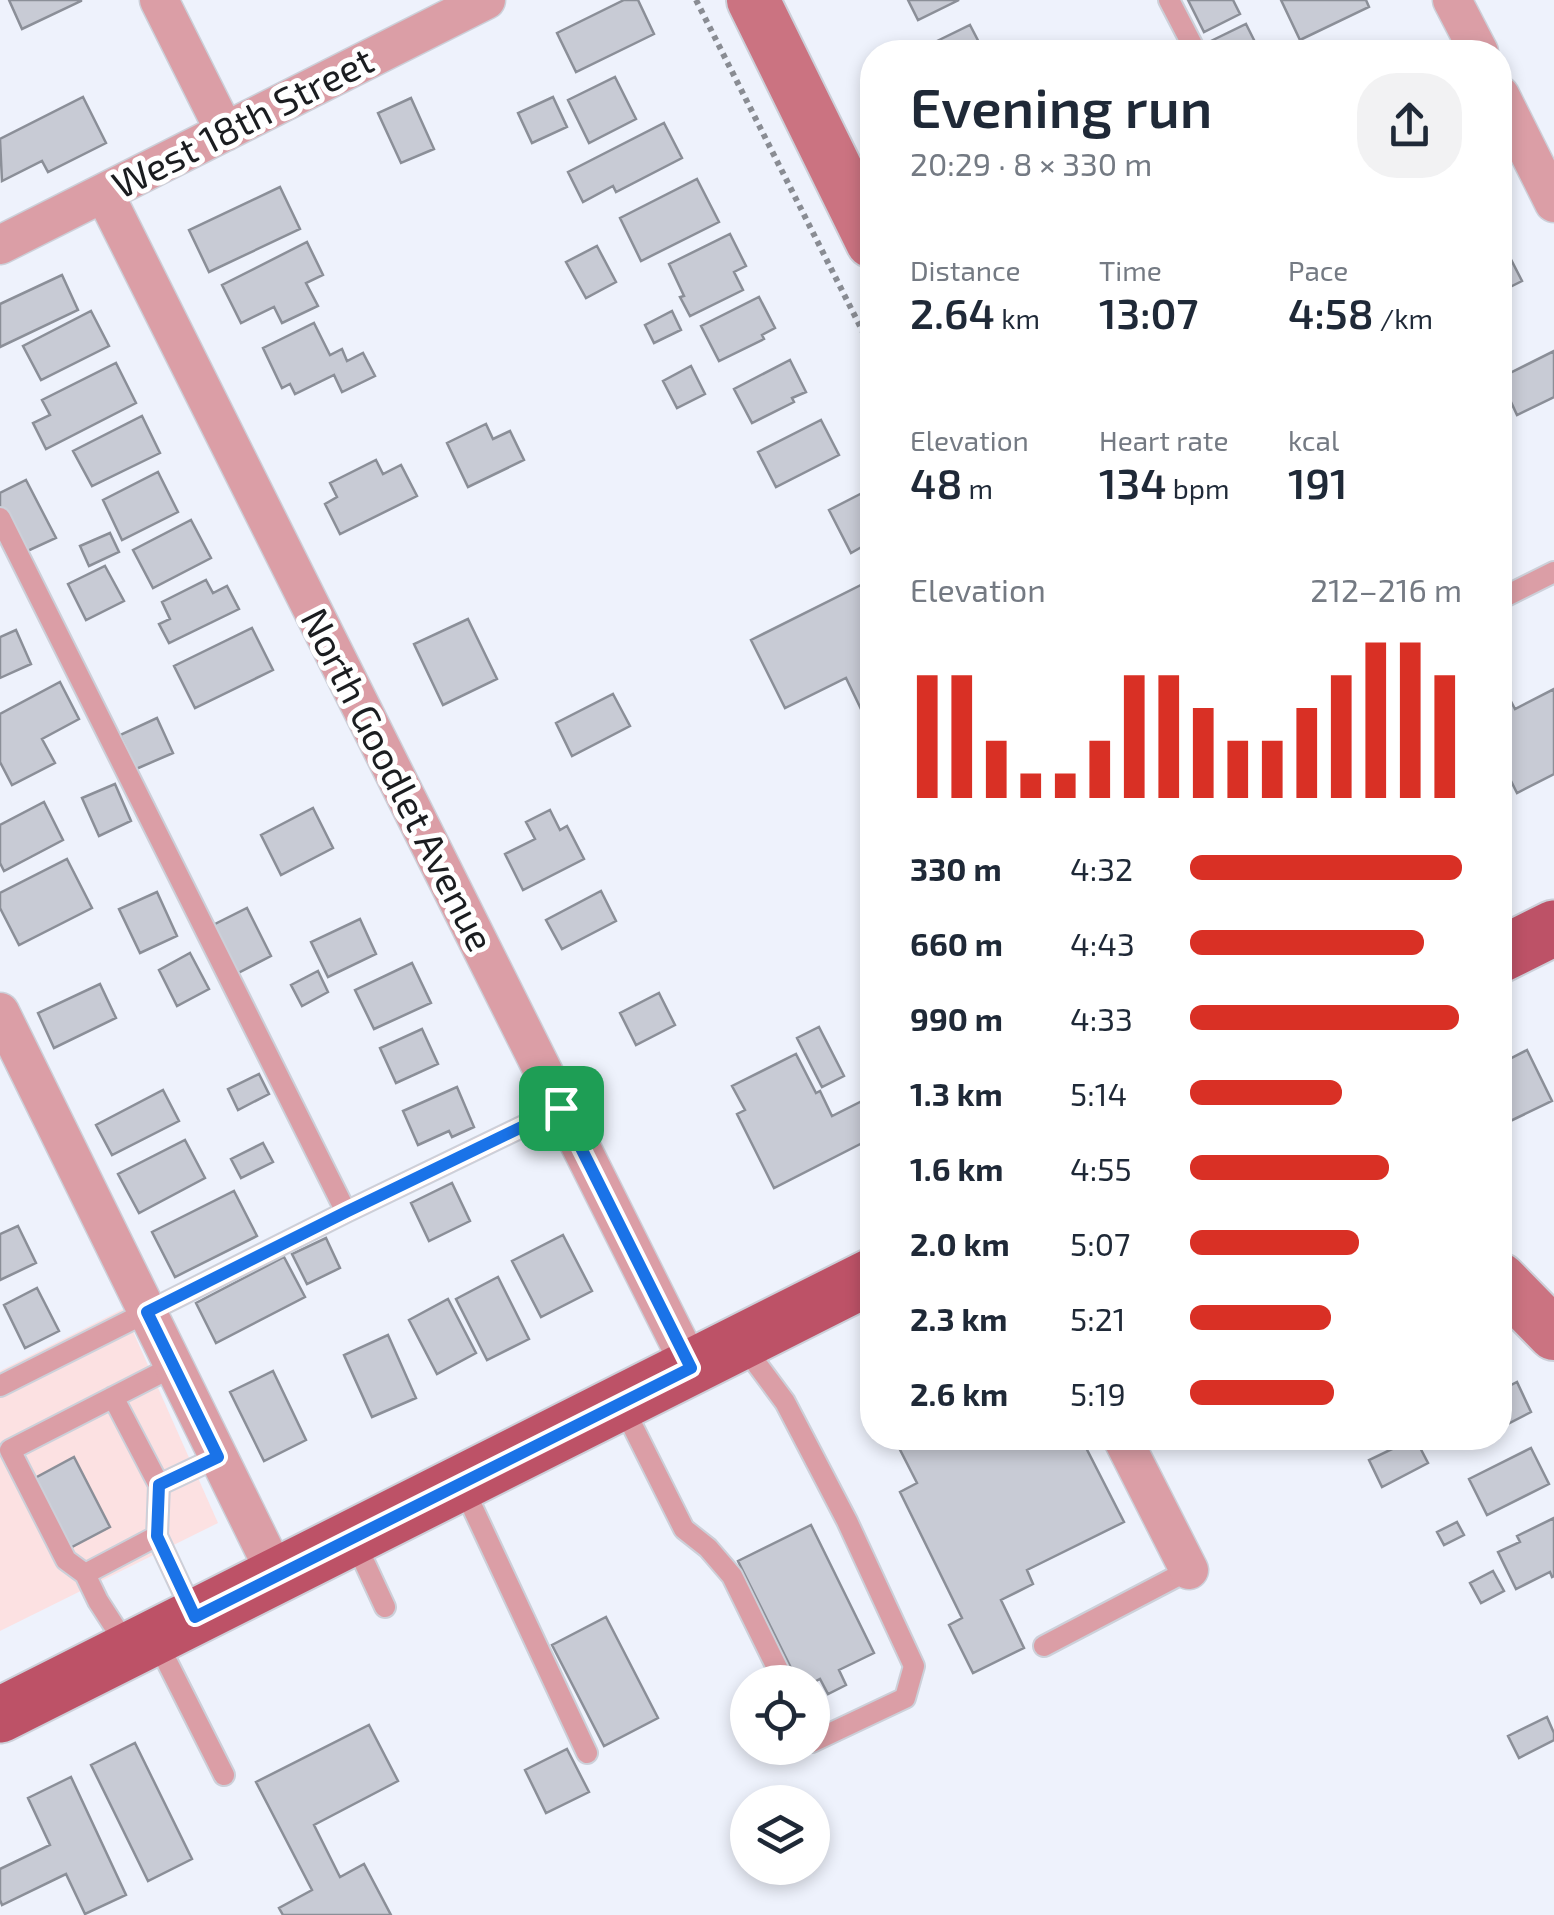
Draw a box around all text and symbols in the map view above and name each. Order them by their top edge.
street label: West 18th Street [104,36,380,207]
text: Evening run [910,73,1212,139]
button: share [1357,73,1462,178]
text: 20:29 · 8 × 330 m [910,144,1152,182]
text: Distance [910,253,1021,287]
text: Time [1099,253,1162,287]
text: Pace [1288,253,1348,287]
text: 2.64 [910,287,995,337]
text: 13:07 [1099,287,1198,337]
text: 4:58 [1288,287,1374,337]
text: km [995,301,1040,335]
text: /km [1374,301,1433,335]
text: Elevation [910,423,1029,457]
text: Heart rate [1099,423,1229,457]
text: kcal [1288,423,1339,457]
text: 48 [910,457,962,507]
text: 134 [1099,457,1167,507]
text: 191 [1288,457,1348,507]
text: m [962,471,993,505]
text: bpm [1167,471,1230,505]
text: Elevation [910,570,1046,608]
text: 212–216 m [1310,570,1462,608]
street label: North Goodlet Avenue [292,600,505,958]
text: 330 m [910,849,1002,887]
text: 4:32 [1070,849,1133,887]
text: 660 m [910,924,1003,962]
text: 4:43 [1070,924,1135,962]
text: 990 m [910,999,1003,1037]
text: 4:33 [1070,999,1133,1037]
pin [519,1066,604,1151]
text: 1.3 km [910,1074,1003,1112]
text: 5:14 [1070,1074,1127,1112]
icon: arrive [534,1081,589,1136]
text: 1.6 km [910,1149,1004,1187]
text: 4:55 [1070,1149,1132,1187]
text: 2.0 km [910,1224,1010,1262]
text: 5:07 [1070,1224,1130,1262]
text: 2.3 km [910,1299,1008,1337]
text: 5:21 [1070,1299,1125,1337]
text: 2.6 km [910,1374,1008,1412]
text: 5:19 [1070,1374,1126,1412]
map controls [730,1665,830,1885]
button: locate [730,1665,830,1765]
button: layers [730,1785,830,1885]

